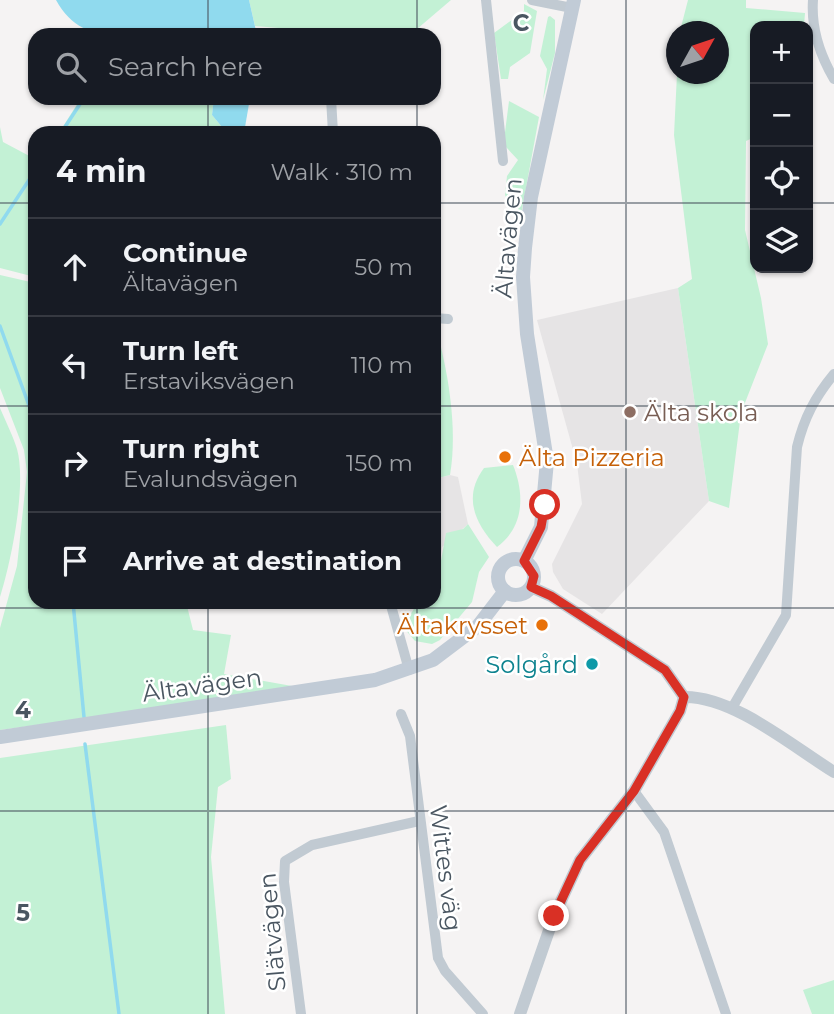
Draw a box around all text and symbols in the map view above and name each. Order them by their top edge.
text: C [513,9,530,37]
north arrow [666,21,729,84]
map controls [750,21,813,273]
button: + [750,21,813,84]
search box [28,28,441,105]
icon: search [52,48,90,86]
text: Search here [108,51,263,83]
button: − [750,84,813,147]
button: locate [750,147,813,210]
text: 4 min [56,153,146,190]
text: Walk · 310 m [270,158,413,186]
street label: Ältavägen [488,177,528,299]
button: layers [750,210,813,273]
text: Continue [123,237,248,269]
icon: ahead [56,248,94,286]
text: 50 m [354,253,413,281]
text: Ältavägen [123,269,238,297]
text: Turn left [123,335,239,367]
icon: left [56,346,94,384]
text: 110 m [351,351,413,379]
text: Erstaviksvägen [123,367,295,395]
place label: Älta skola [644,398,758,427]
marker: Älta skola [622,404,638,420]
text: Turn right [123,433,259,465]
place label: Älta Pizzeria [519,443,665,472]
icon: right [56,444,94,482]
text: 150 m [346,449,413,477]
marker: Älta Pizzeria [497,449,513,465]
text: Evalundsvägen [123,465,298,493]
route start [529,489,560,520]
icon: arrive [56,542,94,580]
text: Arrive at destination [123,545,402,577]
place label: Ältakrysset [397,611,528,640]
marker: Ältakrysset [534,617,550,633]
place label: Solgård [486,650,578,679]
marker: Solgård [584,656,600,672]
street label: Ältavägen [140,662,264,708]
text: 4 [15,696,31,724]
street label: Wittes väg [424,803,468,933]
street label: Slätvägen [252,872,292,992]
text: 5 [16,899,30,927]
route end [538,900,569,931]

